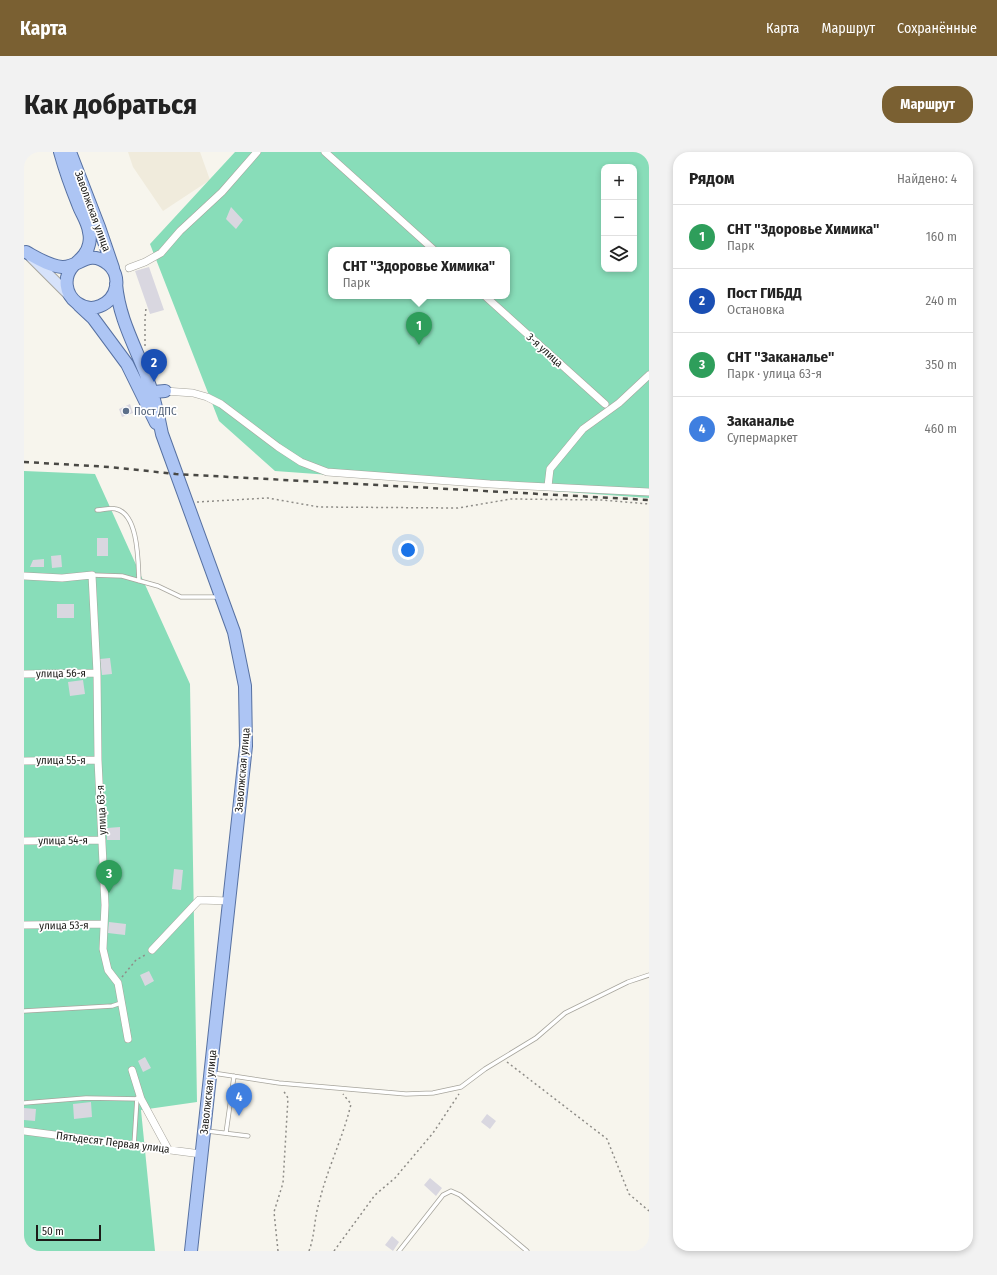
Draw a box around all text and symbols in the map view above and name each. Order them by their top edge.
text: Карта [20,17,67,40]
text: Карта [766,20,799,37]
text: Маршрут [821,20,875,37]
text: Сохранённые [897,20,977,37]
button: Маршрут [882,86,973,123]
text: Как добраться [24,88,197,121]
map controls [601,164,637,272]
button: + [601,164,637,200]
text: Рядом [689,168,734,189]
street label: Заволжская улица [72,169,113,253]
text: Найдено: 4 [897,171,957,186]
button: − [601,200,637,236]
text: СНТ "Здоровье Химика" [727,220,879,238]
text: 1 [699,229,705,244]
text: 160 m [926,229,957,244]
button: layers [601,236,637,272]
text: Парк [727,238,754,253]
popup [328,247,510,299]
text: СНТ "Здоровье Химика" [343,257,495,275]
text: Парк [343,275,370,290]
text: Пост ГИБДД [727,284,802,302]
text: 2 [699,293,705,308]
text: 240 m [925,293,957,308]
text: Остановка [727,302,785,317]
pin: 1 [406,312,432,345]
street label: 3-я улица [524,331,566,370]
text: СНТ "Заканалье" [727,348,834,366]
pin: 2 [141,349,167,382]
text: 3 [699,357,705,372]
text: 350 m [925,357,957,372]
text: Парк · улица 63-я [727,366,822,381]
place label: Пост ДПС [134,405,177,418]
marker: Пост ДПС [121,406,131,416]
text: Заканалье [727,412,794,430]
text: 4 [699,421,705,436]
text: 460 m [924,421,957,436]
text: Супермаркет [727,430,798,445]
your location [398,540,418,560]
street label: улица 56-я [36,667,86,680]
street label: Заволжская улица [232,727,253,813]
street label: улица 55-я [36,754,86,767]
street label: улица 63-я [94,785,109,835]
street label: улица 54-я [38,834,88,847]
pin: 3 [96,860,122,893]
street label: улица 53-я [39,919,89,932]
street label: Заволжская улица [198,1049,219,1135]
pin: 4 [226,1083,252,1116]
street label: Пятьдесят Первая улица [55,1129,170,1156]
scale bar [36,1223,101,1242]
text: 50 m [42,1225,64,1238]

